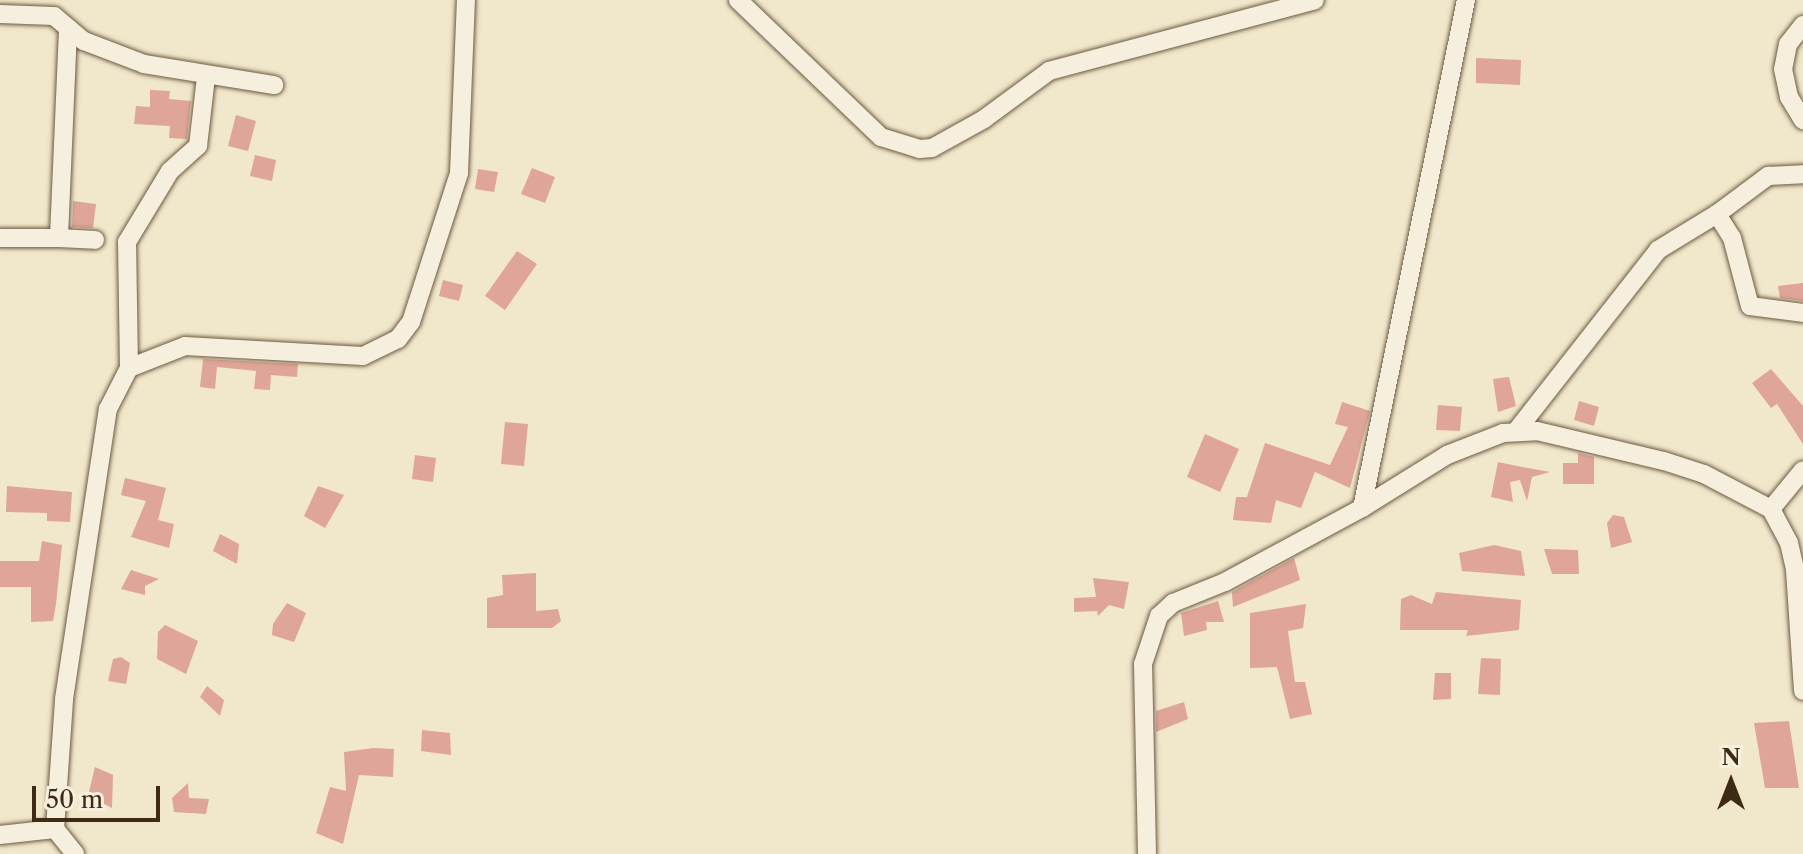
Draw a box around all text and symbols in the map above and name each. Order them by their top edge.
north arrow [1691,742,1771,822]
text: N [1721,744,1741,771]
scale bar [36,770,164,820]
text: 50 m [46,785,103,814]

